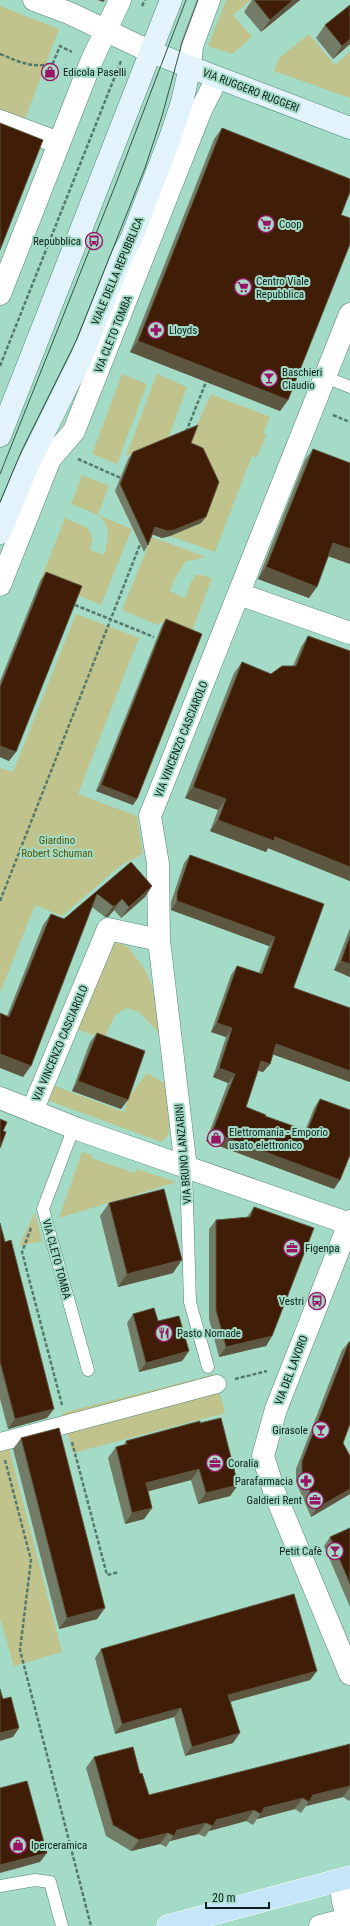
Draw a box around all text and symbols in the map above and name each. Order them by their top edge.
shop icon: Edicola Paselli [40,62,60,82]
place label: Edicola Paselli [63,66,126,79]
street label: VIA RUGGERO RUGGERI [201,66,301,115]
supermarket icon: Coop [256,214,276,234]
street label: VIALE DELLA REPUBBLICA [89,215,146,327]
place label: Coop [279,218,302,231]
bus stop icon: Repubblica [84,231,104,251]
place label: Repubblica [33,235,81,248]
place label: Centro Viale Repubblica [256,275,309,301]
supermarket icon: Centro Viale Repubblica [233,277,253,297]
street label: VIA CLETO TOMBA [92,293,135,375]
pharmacy icon: Lloyds [146,320,166,340]
place label: Lloyds [169,324,197,337]
place label: Baschieri Claudio [282,366,322,392]
bar icon: Baschieri Claudio [259,368,279,388]
street label: VIA VINCENZO CASCIAROLO [152,679,211,799]
park label: Giardino Robert Schuman [21,834,93,860]
street label: VIA VINCENZO CASCIAROLO [30,983,91,1103]
street label: VIA BRUNO LANZARINI [173,1103,194,1205]
place label: Elettromania - Emporio usato elettronico [229,1126,328,1152]
shop icon: Elettromania - Emporio usato elettronico [206,1128,226,1148]
street label: VIA CLETO TOMBA [40,1218,74,1301]
office icon: Figenpa [282,1238,302,1258]
place label: Figenpa [305,1242,339,1255]
bus stop icon: Vestri [307,1291,327,1311]
place label: Vestri [279,1295,304,1308]
restaurant icon: Pasto Nomade [154,1323,174,1343]
place label: Pasto Nomade [177,1327,241,1340]
street label: VIA DEL LAVORO [272,1333,311,1407]
bar icon: Girasole [311,1420,331,1440]
place label: Girasole [272,1424,308,1437]
office icon: Coralia [205,1453,225,1473]
place label: Coralia [228,1457,258,1470]
pharmacy icon: Parafarmacia [296,1471,316,1491]
place label: Parafarmacia [235,1475,293,1488]
office icon: Galdieri Rent [305,1490,325,1510]
place label: Galdieri Rent [247,1494,302,1507]
bar icon: Petit Cafè [325,1541,345,1561]
place label: Petit Cafè [279,1545,322,1558]
shop icon: Iperceramica [8,1835,28,1855]
place label: Iperceramica [31,1839,87,1852]
scale bar [206,1884,269,1910]
text: 20 m [212,1891,236,1905]

